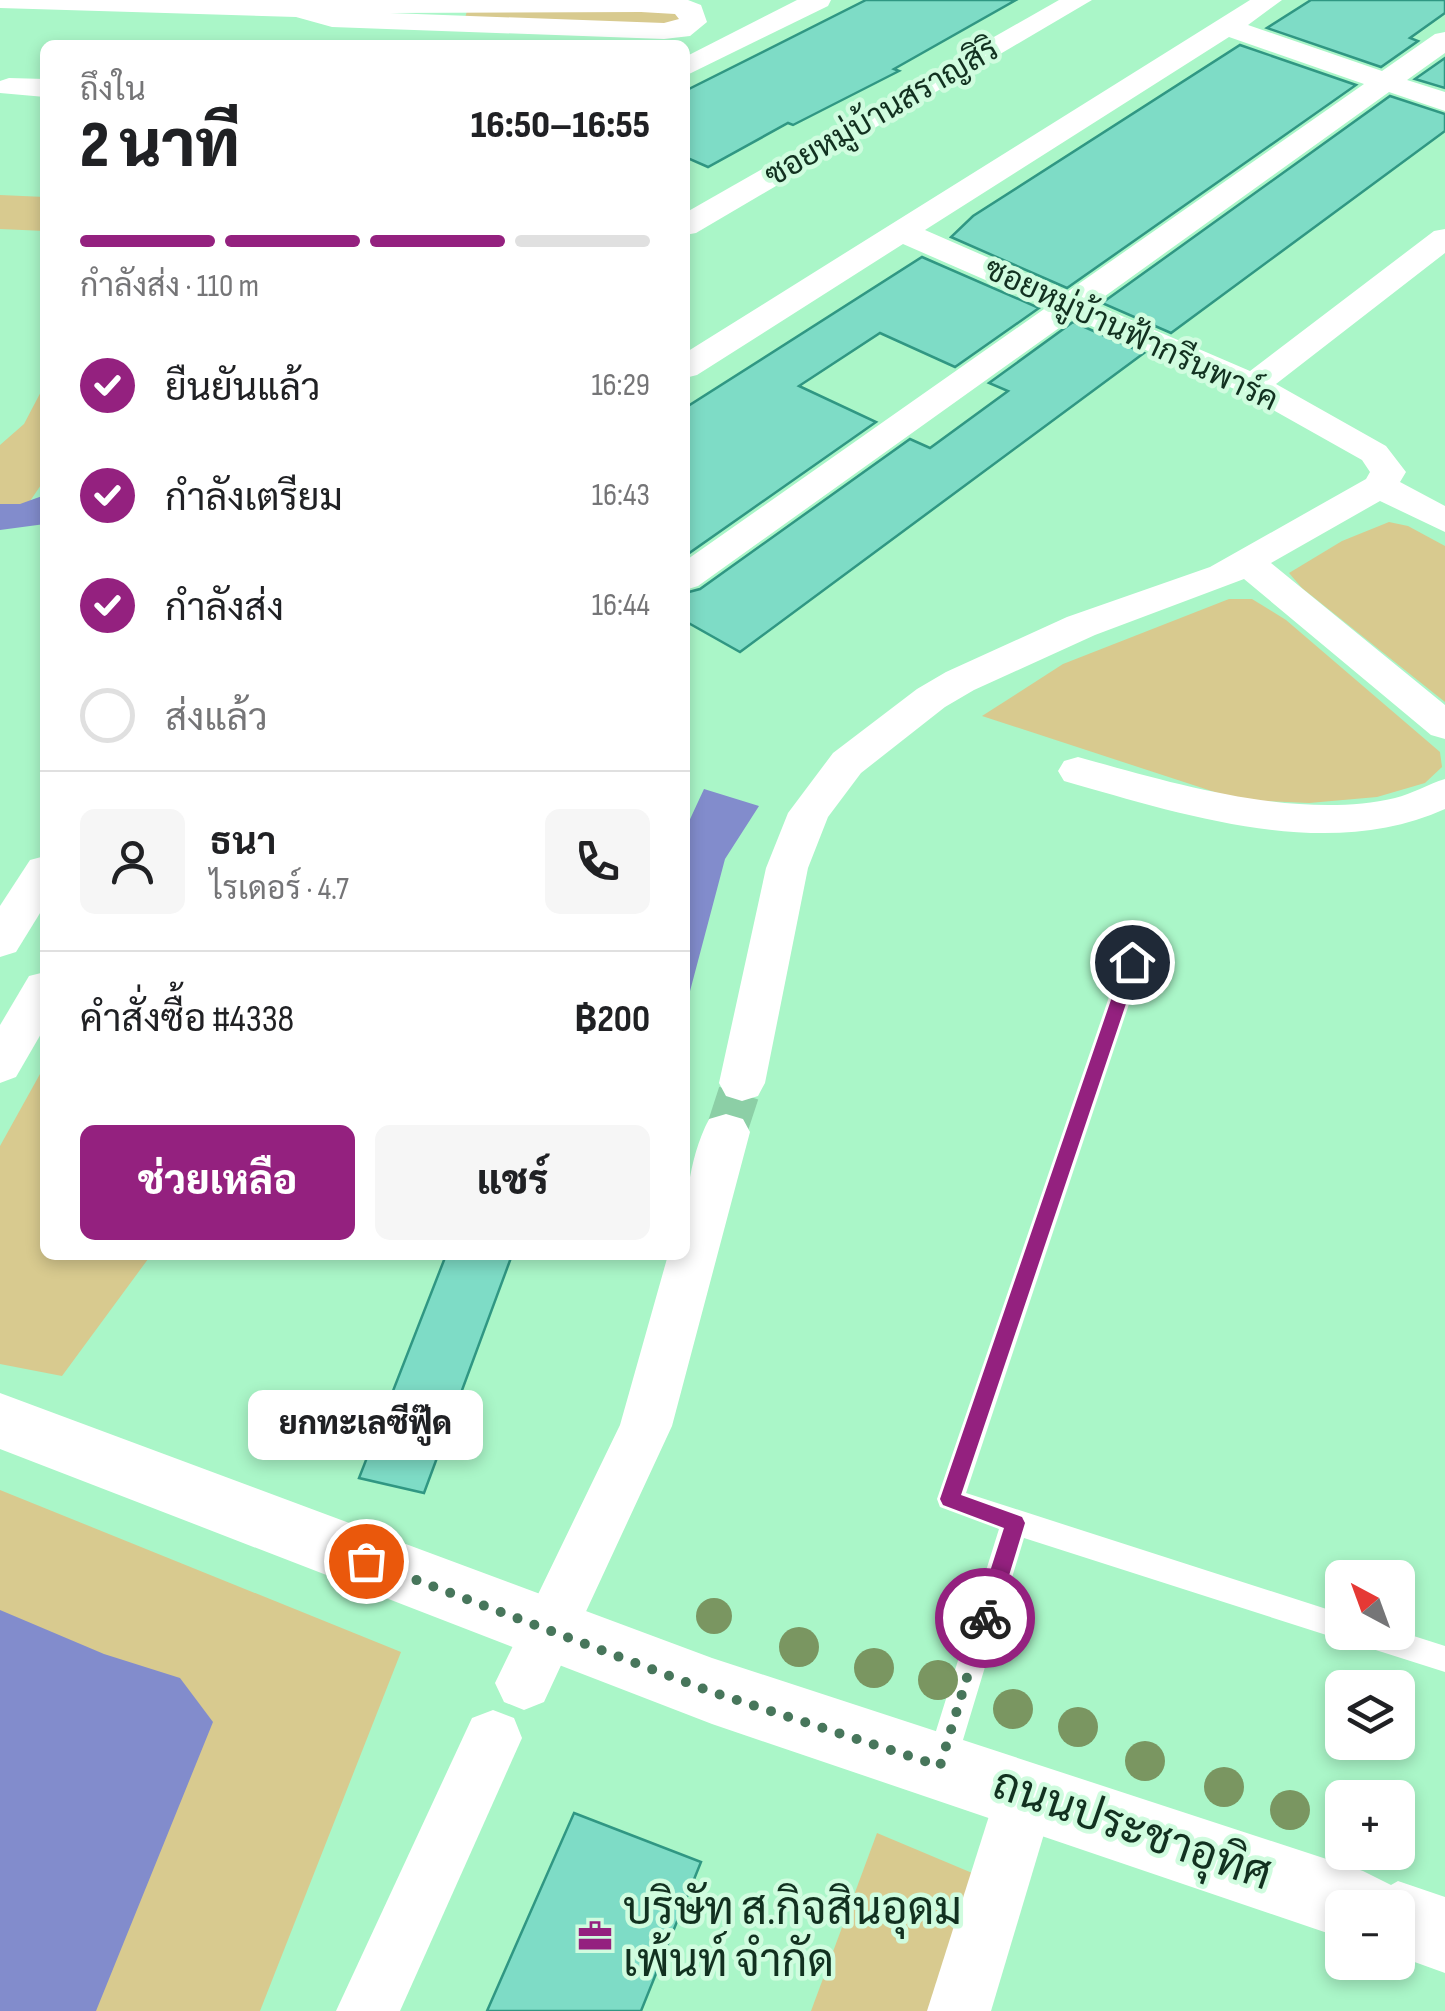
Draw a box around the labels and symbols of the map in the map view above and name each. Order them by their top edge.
street label: ซอยหมู่บ้านสราญสิริ [757,28,1006,197]
street label: ซอยหมู่บ้านฟ้ากรีนพาร์ค [978,247,1285,421]
pin [1090,920,1175,1005]
callout: ยกทะเลซีฟู๊ด [248,1391,484,1461]
pin [324,1519,409,1604]
north arrow [1325,1560,1415,1650]
courier [935,1568,1035,1668]
street label: ถนนประชาอุทิศ [985,1757,1278,1904]
place label: บริษัท ส.กิจสินอุดม เพ้นท์ จำกัด [623,1882,962,1990]
office icon: บริษัท ส.กิจสินอุดม เพ้นท์ จำกัด [576,1917,614,1955]

